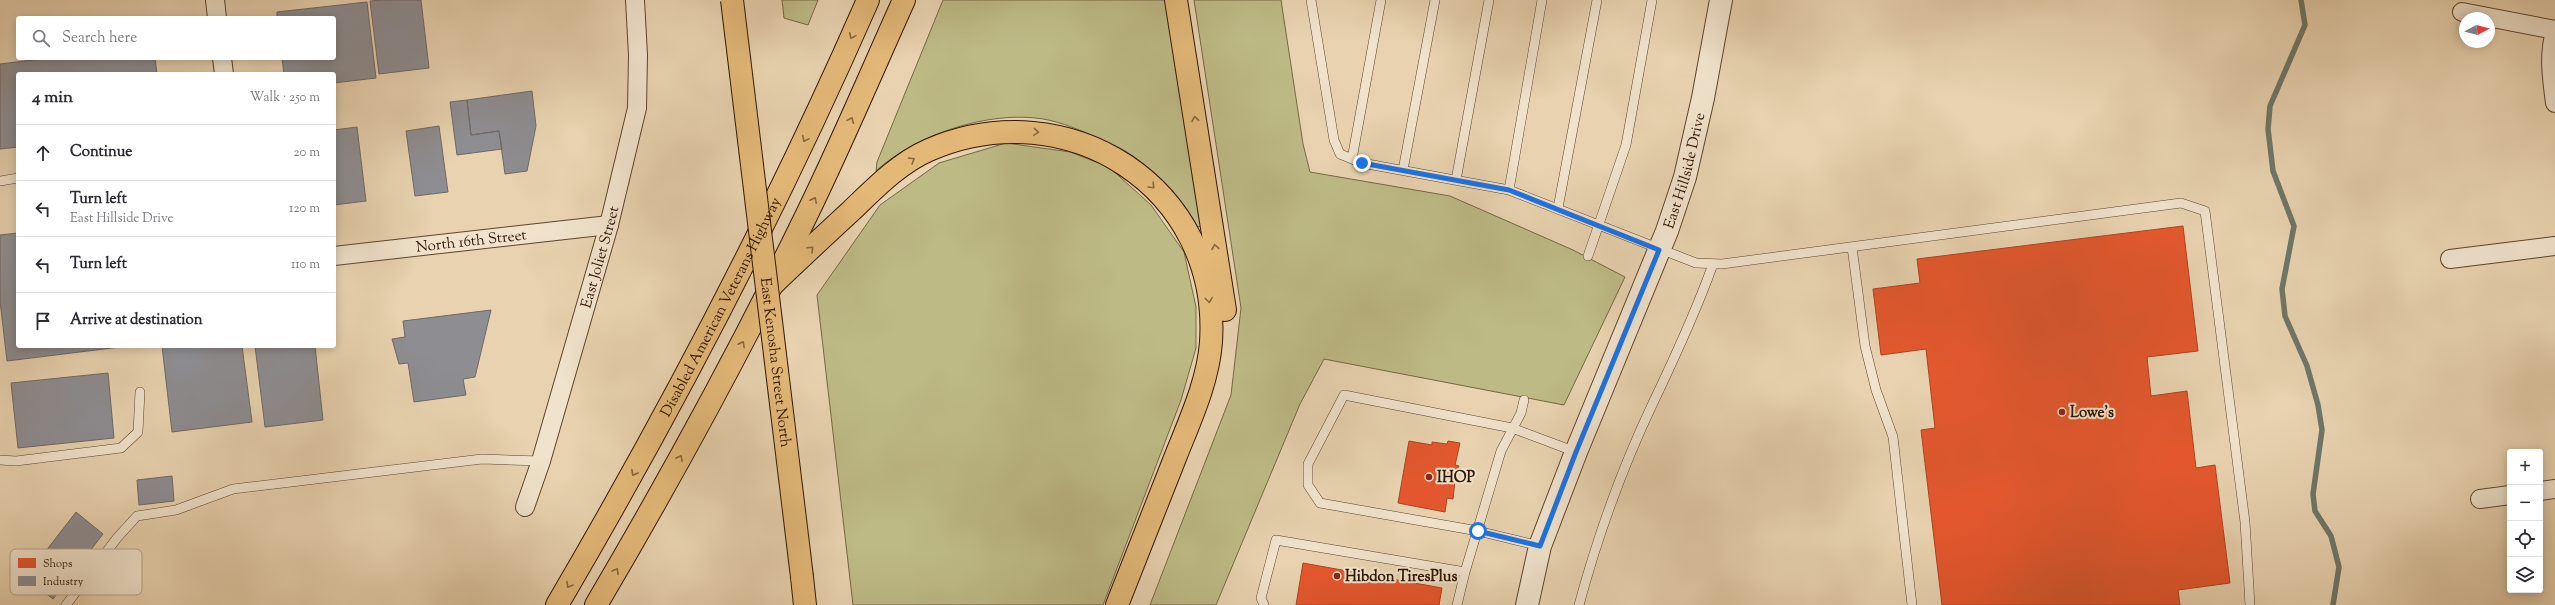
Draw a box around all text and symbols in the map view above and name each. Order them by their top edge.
north arrow [2459,12,2495,48]
search box [16,16,336,60]
icon: search [30,27,52,49]
text: Search here [62,28,137,49]
one-way arrow [849,31,857,39]
text: 4 min [32,86,73,110]
text: Walk · 250 m [250,89,320,107]
street label: East Hillside Drive [1659,111,1711,232]
one-way arrow [846,116,854,124]
one-way arrow [1191,116,1200,122]
one-way arrow [1033,127,1039,136]
one-way arrow [803,135,810,142]
icon: ahead [32,142,54,164]
text: Continue [70,142,132,163]
text: 20 m [294,144,320,162]
route end [1353,154,1371,172]
one-way arrow [908,157,915,164]
one-way arrow [1147,181,1154,189]
text: Turn left [70,189,127,210]
street label: Disabled American Veterans Highway [656,194,787,421]
one-way arrow [809,196,817,204]
icon: left [32,198,54,220]
text: 120 m [289,200,320,218]
street label: East Joliet Street [577,204,625,311]
text: East Hillside Drive [70,210,173,228]
street label: North 16th Street [415,225,528,259]
one-way arrow [1212,244,1220,250]
one-way arrow [806,246,813,253]
icon: left [32,254,54,276]
text: Turn left [70,254,127,275]
text: 110 m [291,256,320,274]
street label: East Kenosha Street North [754,276,795,449]
one-way arrow [1204,297,1213,303]
icon: arrive [32,310,54,332]
text: Arrive at destination [70,310,203,331]
one-way arrow [737,341,745,348]
place label: Lowe's [2070,403,2114,424]
marker: Lowe's [2057,407,2067,417]
map controls [2507,449,2543,593]
button: + [2507,449,2543,485]
one-way arrow [676,455,683,463]
place label: IHOP [1437,468,1476,489]
one-way arrow [632,469,639,476]
marker: IHOP [1424,472,1434,482]
button: − [2507,485,2543,521]
button: locate [2507,521,2543,557]
route start [1469,522,1487,540]
legend [10,549,142,595]
text: Shops [43,556,72,572]
button: layers [2507,557,2543,593]
place label: Hibdon TiresPlus [1345,567,1457,588]
one-way arrow [612,568,619,575]
marker: Hibdon TiresPlus [1332,571,1342,581]
text: Industry [43,574,84,590]
one-way arrow [566,581,573,588]

